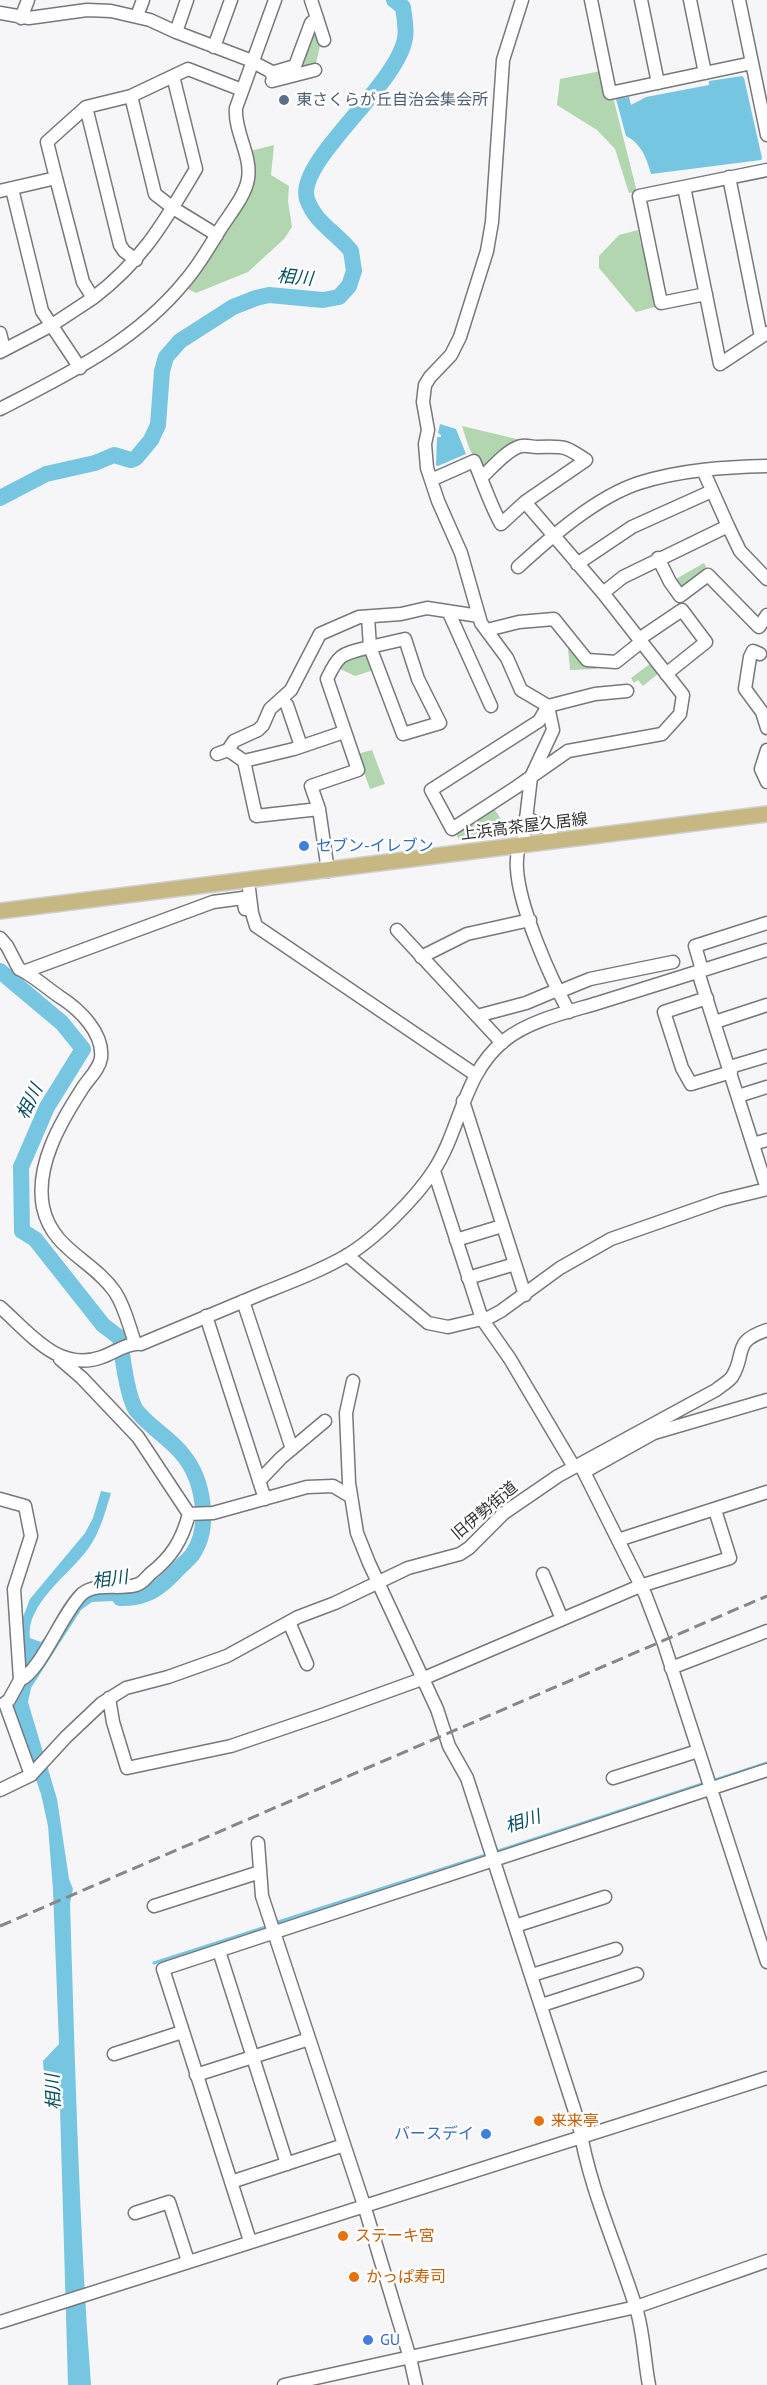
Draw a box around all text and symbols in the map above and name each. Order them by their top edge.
place label: 東さくらが丘自治会集会所 [296,90,488,110]
marker: 東さくらが丘自治会集会所 [277,93,291,107]
water label: 相川 [276,266,314,290]
street label: 上浜高茶屋久居線 [459,810,589,844]
place label: セブン-イレブン [316,836,434,856]
marker: セブン-イレブン [297,839,311,853]
water label: 相川 [12,1081,48,1123]
street label: 旧伊勢街道 [448,1478,522,1544]
water label: 相川 [91,1567,129,1593]
water label: 相川 [503,1806,543,1838]
water label: 相川 [42,2073,66,2111]
place label: 来来亭 [551,2111,599,2131]
marker: 来来亭 [532,2114,546,2128]
place label: バースデイ [394,2124,474,2144]
marker: バースデイ [479,2127,493,2141]
place label: ステーキ宮 [355,2226,435,2246]
marker: ステーキ宮 [336,2229,350,2243]
place label: かっぱ寿司 [366,2267,446,2287]
marker: かっぱ寿司 [347,2270,361,2284]
place label: GU [380,2330,400,2350]
marker: GU [361,2333,375,2347]

